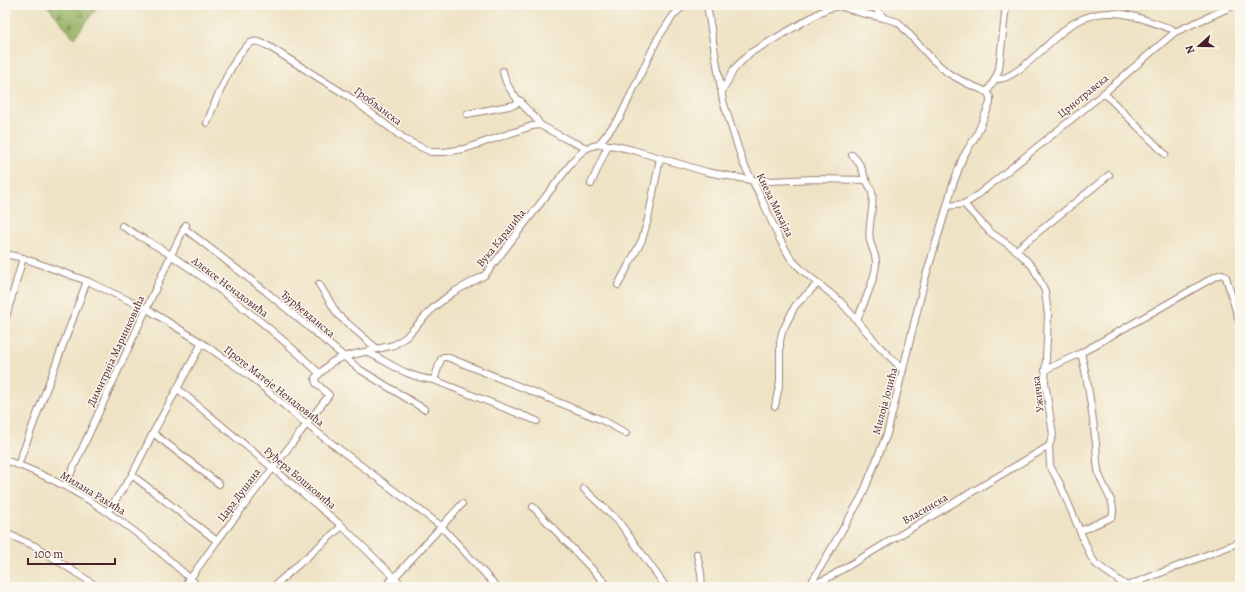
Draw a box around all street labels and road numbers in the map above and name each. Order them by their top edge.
street label: Црнотравска [1054,70,1112,121]
street label: Гробљанска [351,83,406,129]
street label: Кнеза Михајла [753,170,797,240]
street label: Вука Караџића [473,205,530,270]
street label: Алексе Ненадовића [188,253,272,321]
street label: Ђурђевданска [278,287,339,342]
street label: Димитрија Маринковића [84,292,149,409]
street label: Проте Матеје Ненадовића [221,342,328,431]
street label: Милоја Јоцића [869,365,901,436]
street label: Ужичка [1028,374,1048,413]
street label: Руђера Бошковића [261,443,340,513]
street label: Цара Душана [214,464,265,525]
street label: Милана Ракића [57,468,129,519]
street label: Власинска [900,490,951,528]

